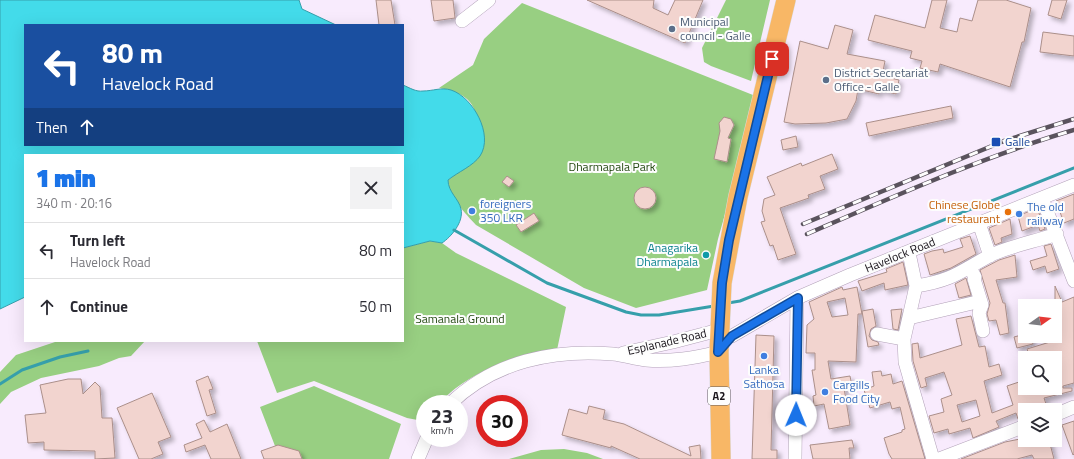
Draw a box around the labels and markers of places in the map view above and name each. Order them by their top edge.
place label: Municipal council - Galle [680,12,751,45]
marker: Municipal council - Galle [667,24,677,34]
pin [755,42,789,76]
place label: District Secretariat Office - Galle [834,63,929,96]
marker: District Secretariat Office - Galle [821,75,831,85]
place label: Galle [1005,132,1030,151]
marker: Galle [990,136,1002,148]
place label: foreigners 350 LKR [480,194,532,227]
place label: Chinese Globe restaurant [929,195,1001,228]
place label: The old railway [1027,197,1064,230]
marker: foreigners 350 LKR [467,206,477,216]
marker: Chinese Globe restaurant [1003,207,1013,217]
marker: The old railway [1014,209,1024,219]
place label: Anagarika Dharmapala [636,238,698,271]
marker: Anagarika Dharmapala [701,250,711,260]
marker: Lanka Sathosa [759,351,769,361]
place label: Lanka Sathosa [743,360,785,393]
place label: Cargills Food City [833,375,880,408]
marker: Cargills Food City [820,387,830,397]

